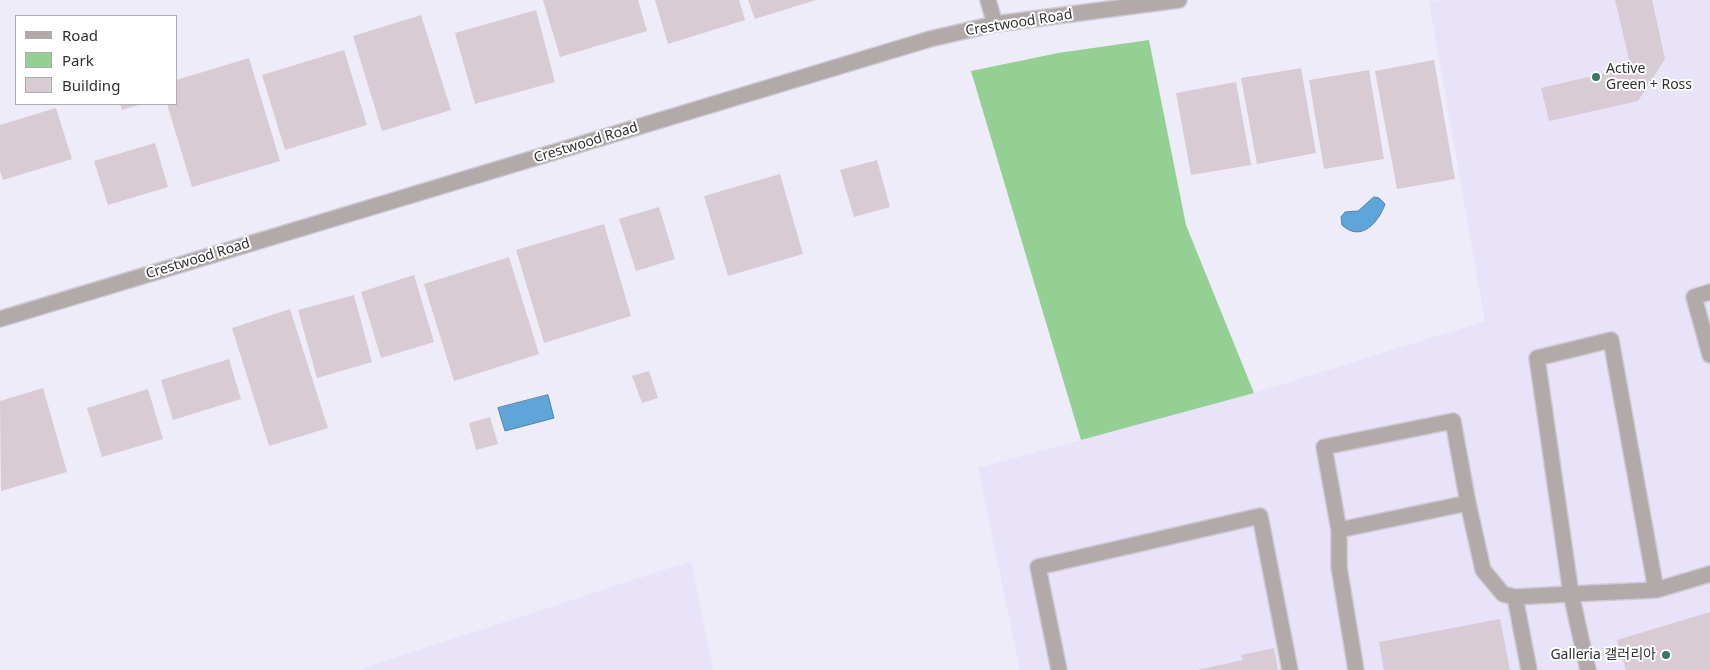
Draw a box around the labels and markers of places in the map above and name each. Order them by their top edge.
place label: Active Green + Ross [1606,61,1692,94]
marker: Active Green + Ross [1590,71,1602,83]
place label: Galleria 갤러리아 [1550,647,1656,663]
marker: Galleria 갤러리아 [1660,649,1672,661]

